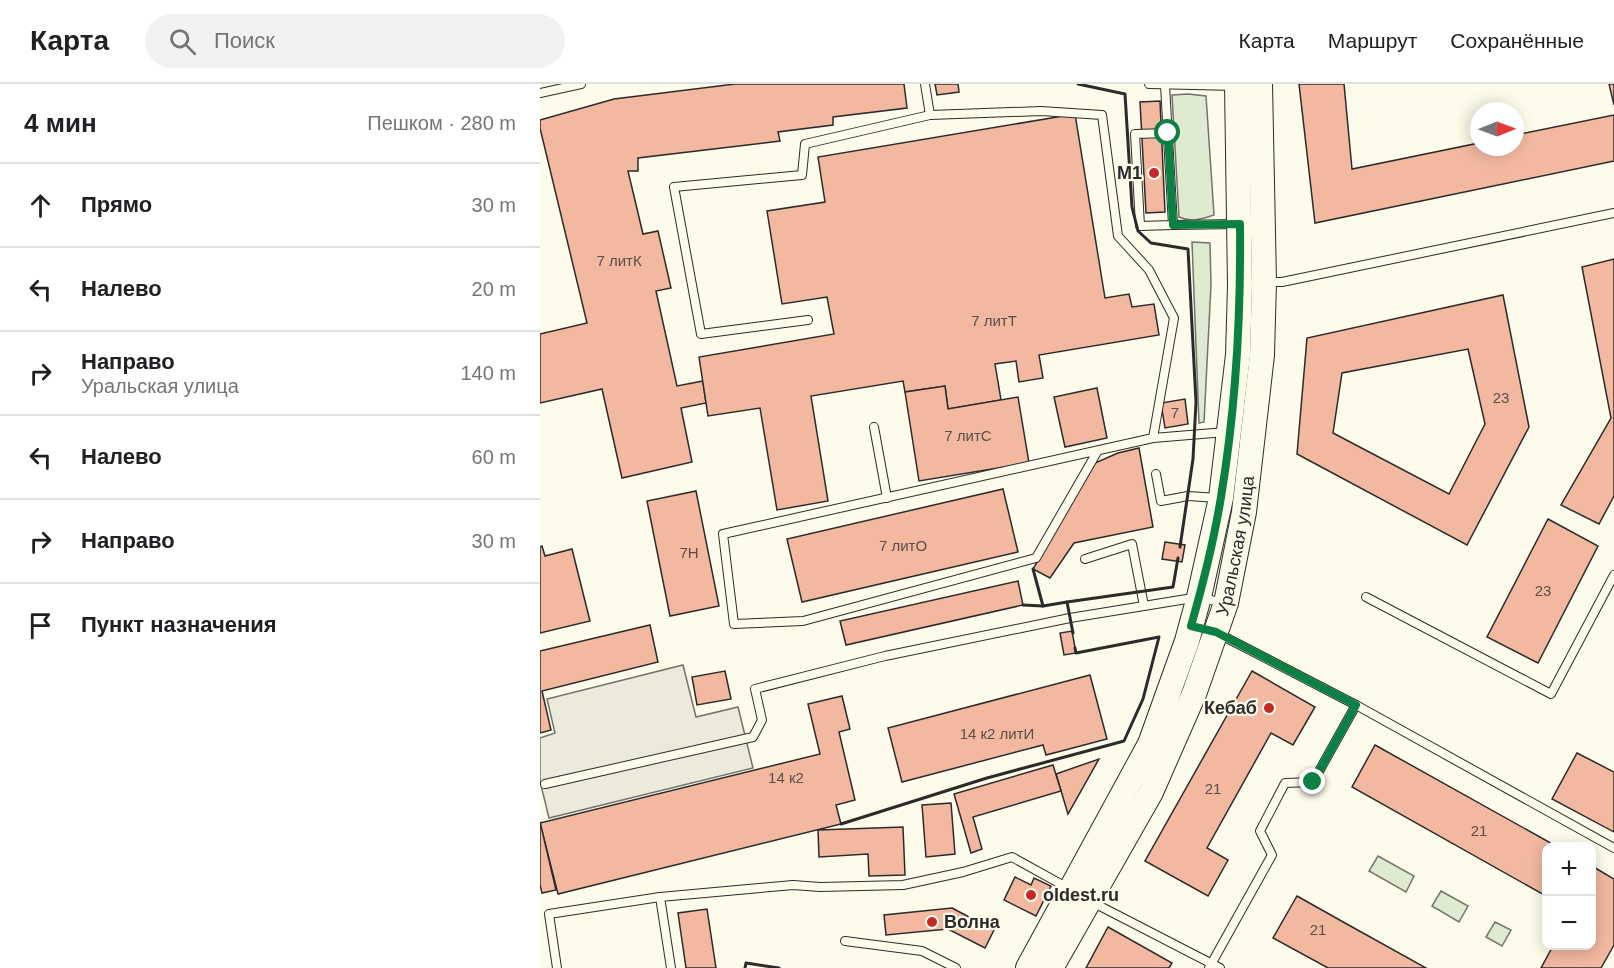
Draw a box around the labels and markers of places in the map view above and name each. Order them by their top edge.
place label: М1 [1117,163,1142,183]
marker: М1 [1147,166,1161,180]
place label: Кебаб [1204,698,1257,718]
marker: Кебаб [1262,701,1276,715]
place label: oldest.ru [1043,885,1119,905]
marker: oldest.ru [1024,888,1038,902]
place label: Волна [944,912,1001,932]
marker: Волна [925,915,939,929]

